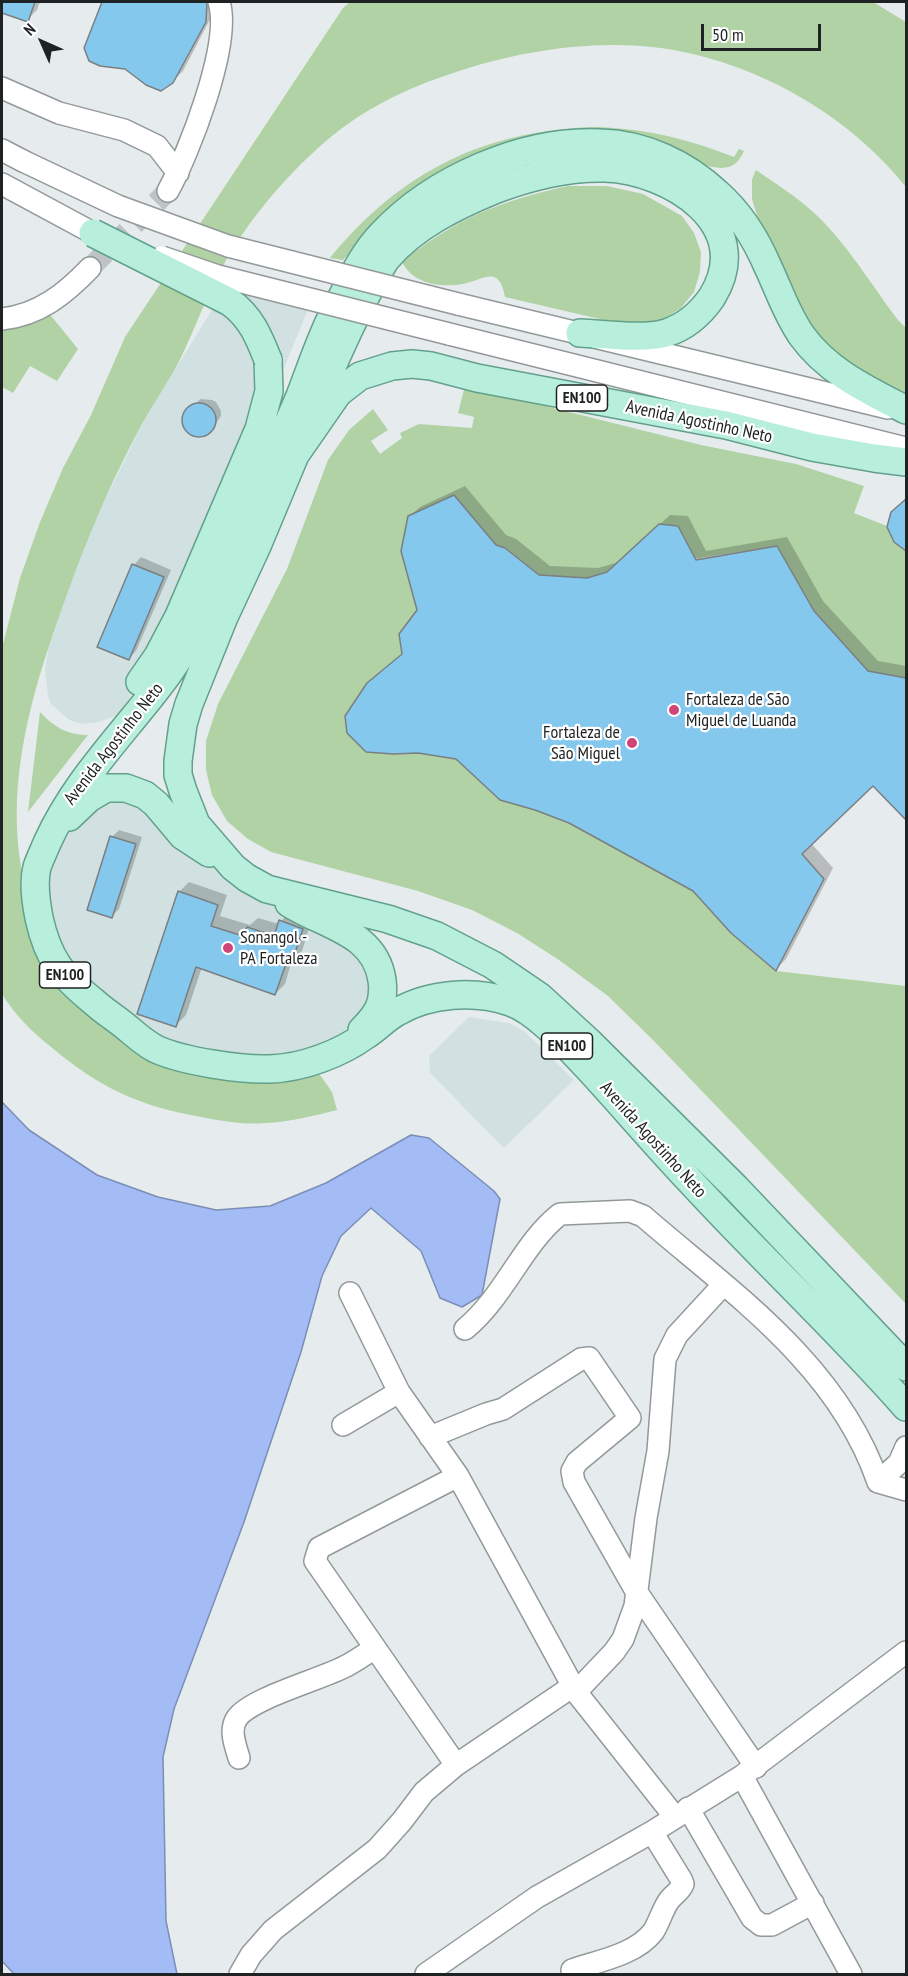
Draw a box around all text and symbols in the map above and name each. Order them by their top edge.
north arrow [12,12,72,72]
scale bar [704,12,824,50]
text: N [19,19,39,39]
text: 50 m [712,23,744,46]
road number: EN100 [556,385,608,411]
street label: Avenida Agostinho Neto [624,396,774,448]
street label: Avenida Agostinho Neto [60,679,168,809]
place label: Fortaleza de São Miguel de Luanda [686,689,797,732]
marker: Fortaleza de São Miguel de Luanda [667,703,681,717]
place label: Fortaleza de São Miguel [543,722,620,764]
marker: Fortaleza de São Miguel [625,736,639,750]
place label: Sonangol - PA Fortaleza [240,927,317,970]
marker: Sonangol - PA Fortaleza [221,941,235,955]
road number: EN100 [40,962,90,988]
road number: EN100 [542,1033,592,1059]
street label: Avenida Agostinho Neto [595,1077,711,1203]

